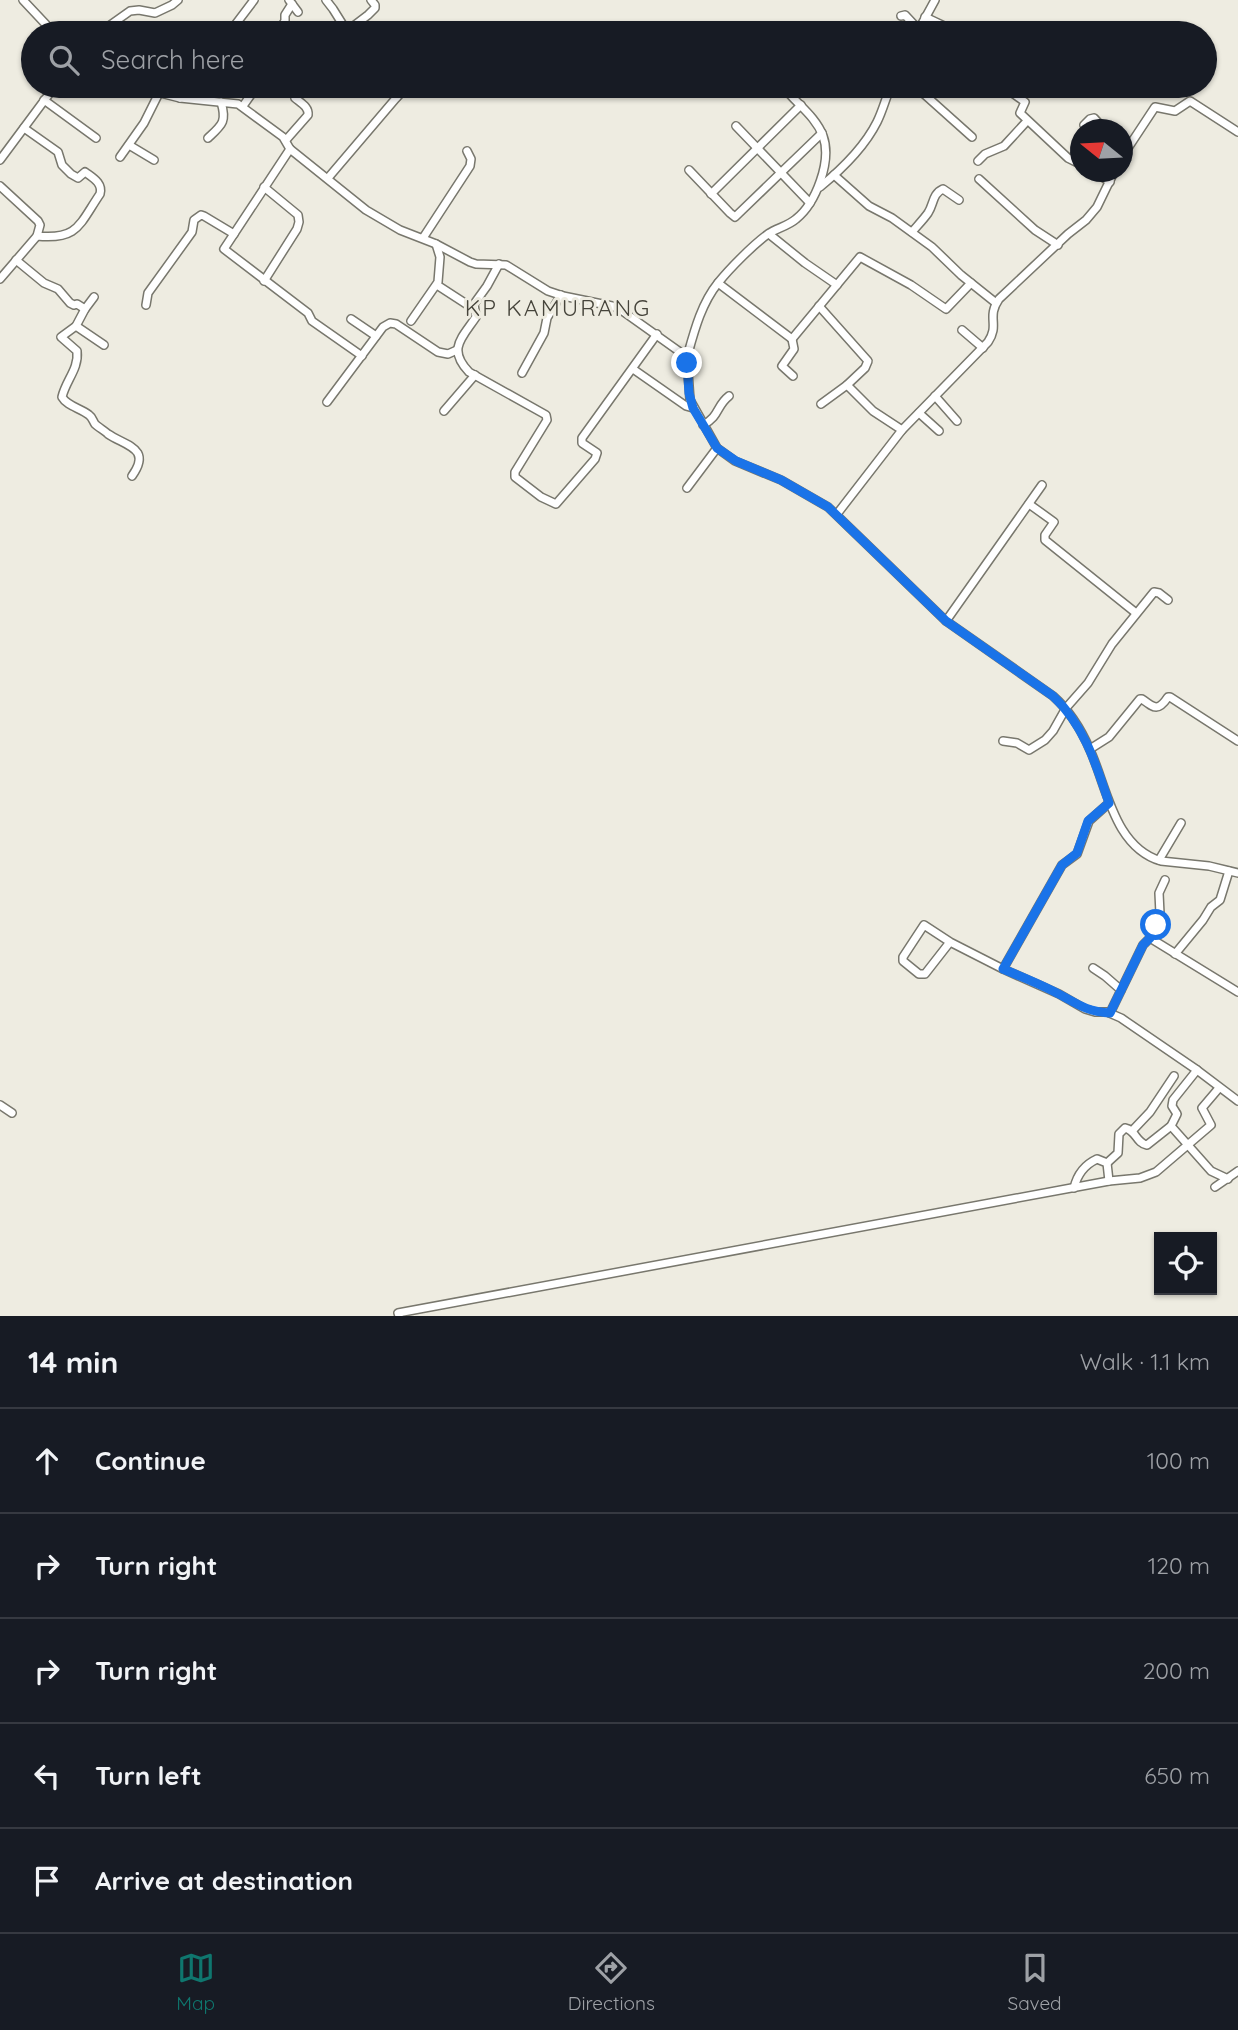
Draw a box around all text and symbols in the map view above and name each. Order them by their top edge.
search box [21,21,1217,98]
icon: search [45,41,83,79]
text: Search here [101,43,245,76]
north arrow [1070,119,1133,182]
district label: KP KAMURANG [465,293,651,322]
route end [671,347,702,378]
route start [1140,909,1171,940]
map controls [1154,1232,1217,1295]
button: locate [1154,1232,1217,1295]
text: 14 min [28,1343,118,1381]
text: Walk · 1.1 km [1080,1347,1210,1376]
icon: ahead [28,1442,66,1480]
text: Continue [95,1444,206,1477]
text: 100 m [1147,1446,1210,1475]
icon: right [28,1547,66,1585]
text: Turn right [95,1549,217,1582]
text: 120 m [1148,1551,1210,1580]
icon: right [28,1652,66,1690]
text: Turn right [95,1654,217,1687]
text: 200 m [1143,1656,1210,1685]
icon: left [28,1757,66,1795]
text: Turn left [95,1759,202,1792]
text: 650 m [1144,1761,1210,1790]
icon: arrive [28,1862,66,1900]
text: Arrive at destination [95,1864,353,1897]
tab: Map [176,1949,215,2015]
tab: Directions [568,1949,655,2015]
tab: Saved [1007,1949,1062,2015]

